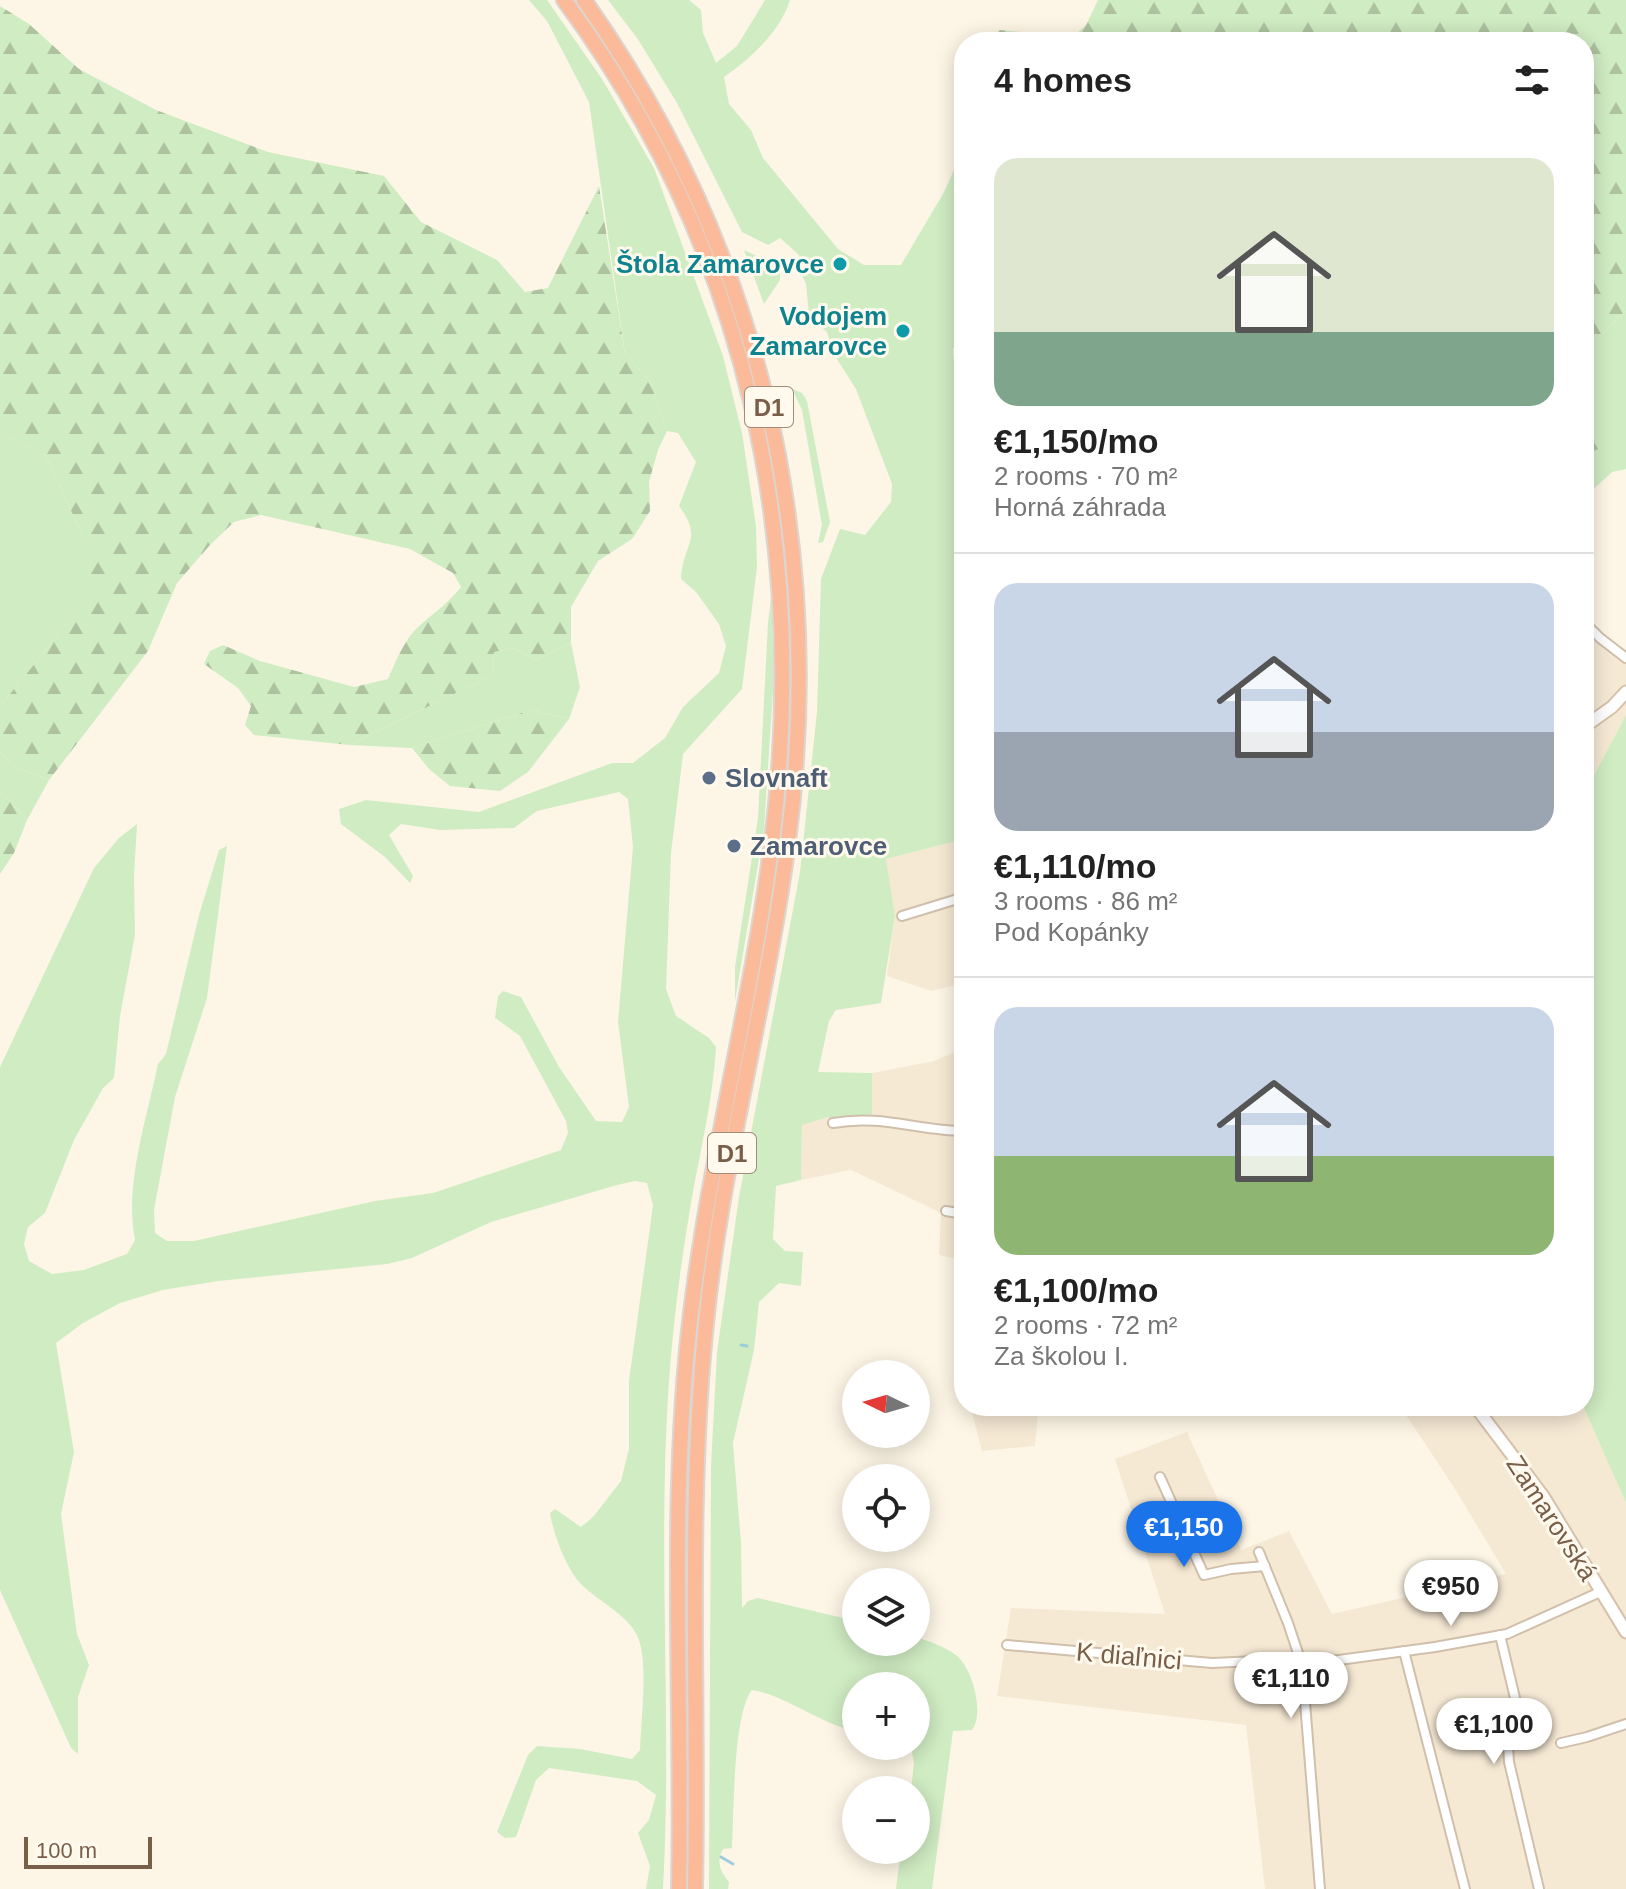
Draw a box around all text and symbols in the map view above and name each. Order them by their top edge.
icon: filters [1510,58,1554,102]
text: 4 homes [994,61,1132,99]
icon: home [1202,210,1346,354]
place label: Štola Zamarovce [616,249,824,279]
marker: Štola Zamarovce [831,255,849,273]
place label: Vodojem Zamarovce [750,301,887,361]
marker: Vodojem Zamarovce [894,322,912,340]
road number: D1 [745,387,793,427]
text: €1,150/mo [994,422,1158,460]
text: 2 rooms · 70 m² [994,461,1178,491]
text: Horná záhrada [994,492,1166,522]
icon: home [1202,635,1346,779]
place label: Slovnaft [725,763,828,793]
marker: Slovnaft [700,769,718,787]
place label: Zamarovce [750,831,887,861]
marker: Zamarovce [725,837,743,855]
text: €1,110/mo [994,847,1157,885]
text: 3 rooms · 86 m² [994,886,1178,916]
text: Pod Kopánky [994,917,1149,947]
icon: home [1202,1059,1346,1203]
road number: D1 [708,1133,756,1173]
text: €1,100/mo [994,1271,1158,1309]
text: 2 rooms · 72 m² [994,1310,1178,1340]
text: Za školou I. [994,1341,1128,1371]
north arrow [842,1360,930,1448]
map controls [842,1360,930,1864]
street label: Zamarovská [1500,1450,1604,1587]
button: locate [842,1464,930,1552]
pin: €1,150 [1119,1501,1249,1569]
text: €1,150 [1144,1512,1224,1542]
pin: €950 [1404,1560,1498,1628]
button: layers [842,1568,930,1656]
text: €950 [1422,1571,1480,1601]
street label: K diaľnici [1075,1636,1183,1676]
pin: €1,110 [1226,1652,1356,1720]
text: €1,110 [1252,1663,1330,1693]
button: + [842,1672,930,1760]
pin: €1,100 [1429,1698,1559,1766]
text: €1,100 [1454,1709,1534,1739]
button: − [842,1776,930,1864]
scale bar [24,1833,152,1869]
text: 100 m [36,1838,97,1863]

